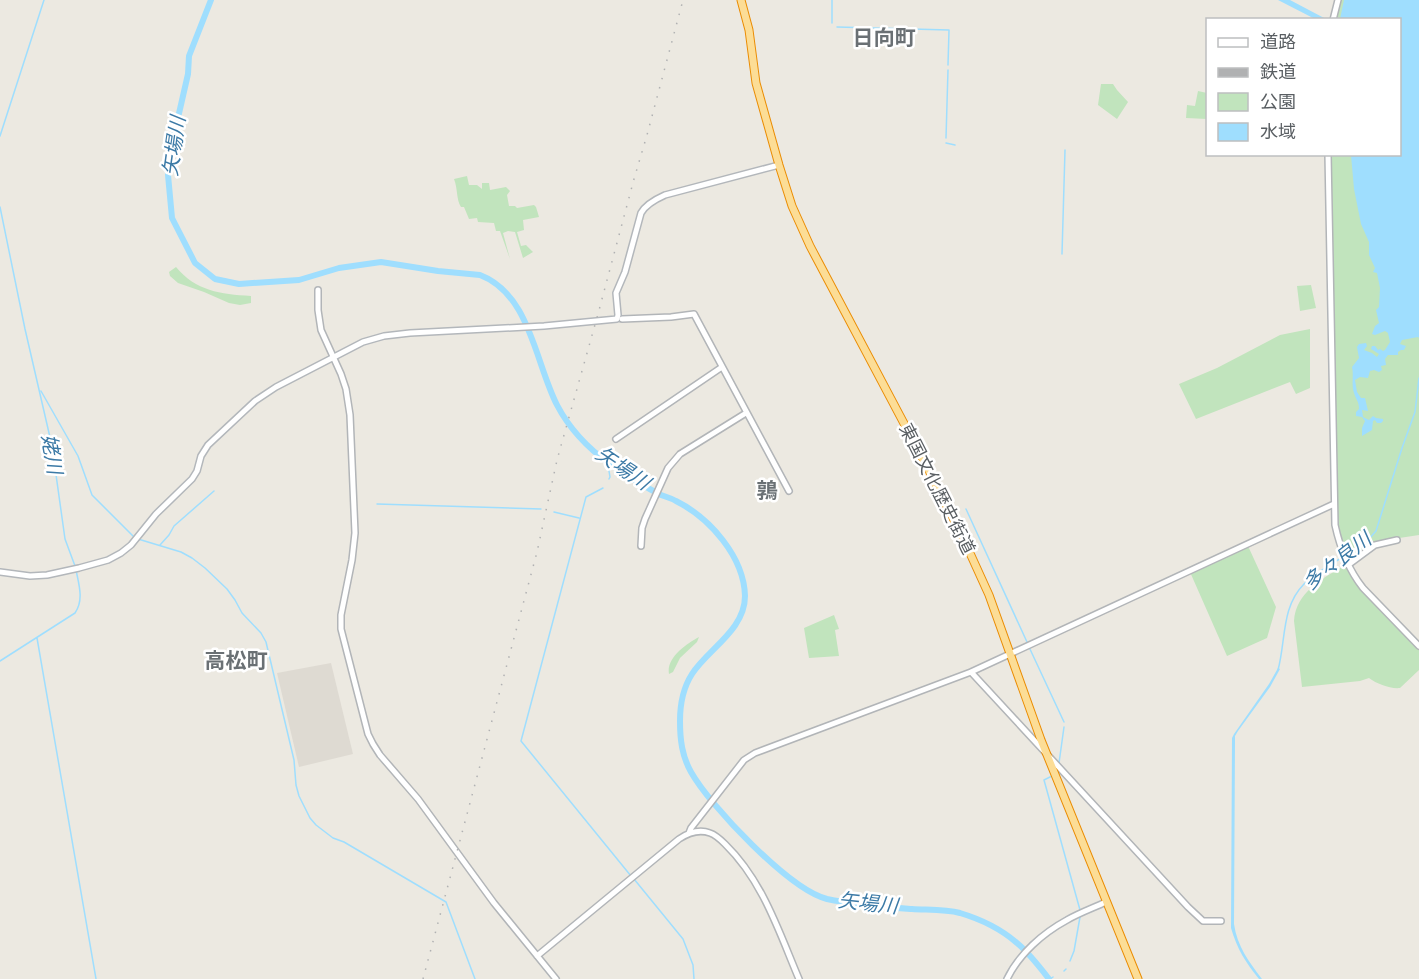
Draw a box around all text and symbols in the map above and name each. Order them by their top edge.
legend [1206,18,1401,156]
district label: 日向町 [853,24,916,52]
text: 道路 [1260,30,1296,54]
text: 鉄道 [1260,60,1296,84]
text: 公園 [1260,90,1296,114]
water label: 矢場川 [157,113,191,178]
text: 水域 [1260,120,1296,144]
street label: 東国文化歴史街道 [894,419,980,559]
water label: 姥川 [36,432,69,478]
water label: 矢場川 [591,440,657,497]
district label: 鶉 [757,477,778,505]
water label: 多々良川 [1297,525,1378,596]
district label: 高松町 [205,647,268,675]
water label: 矢場川 [837,887,901,919]

